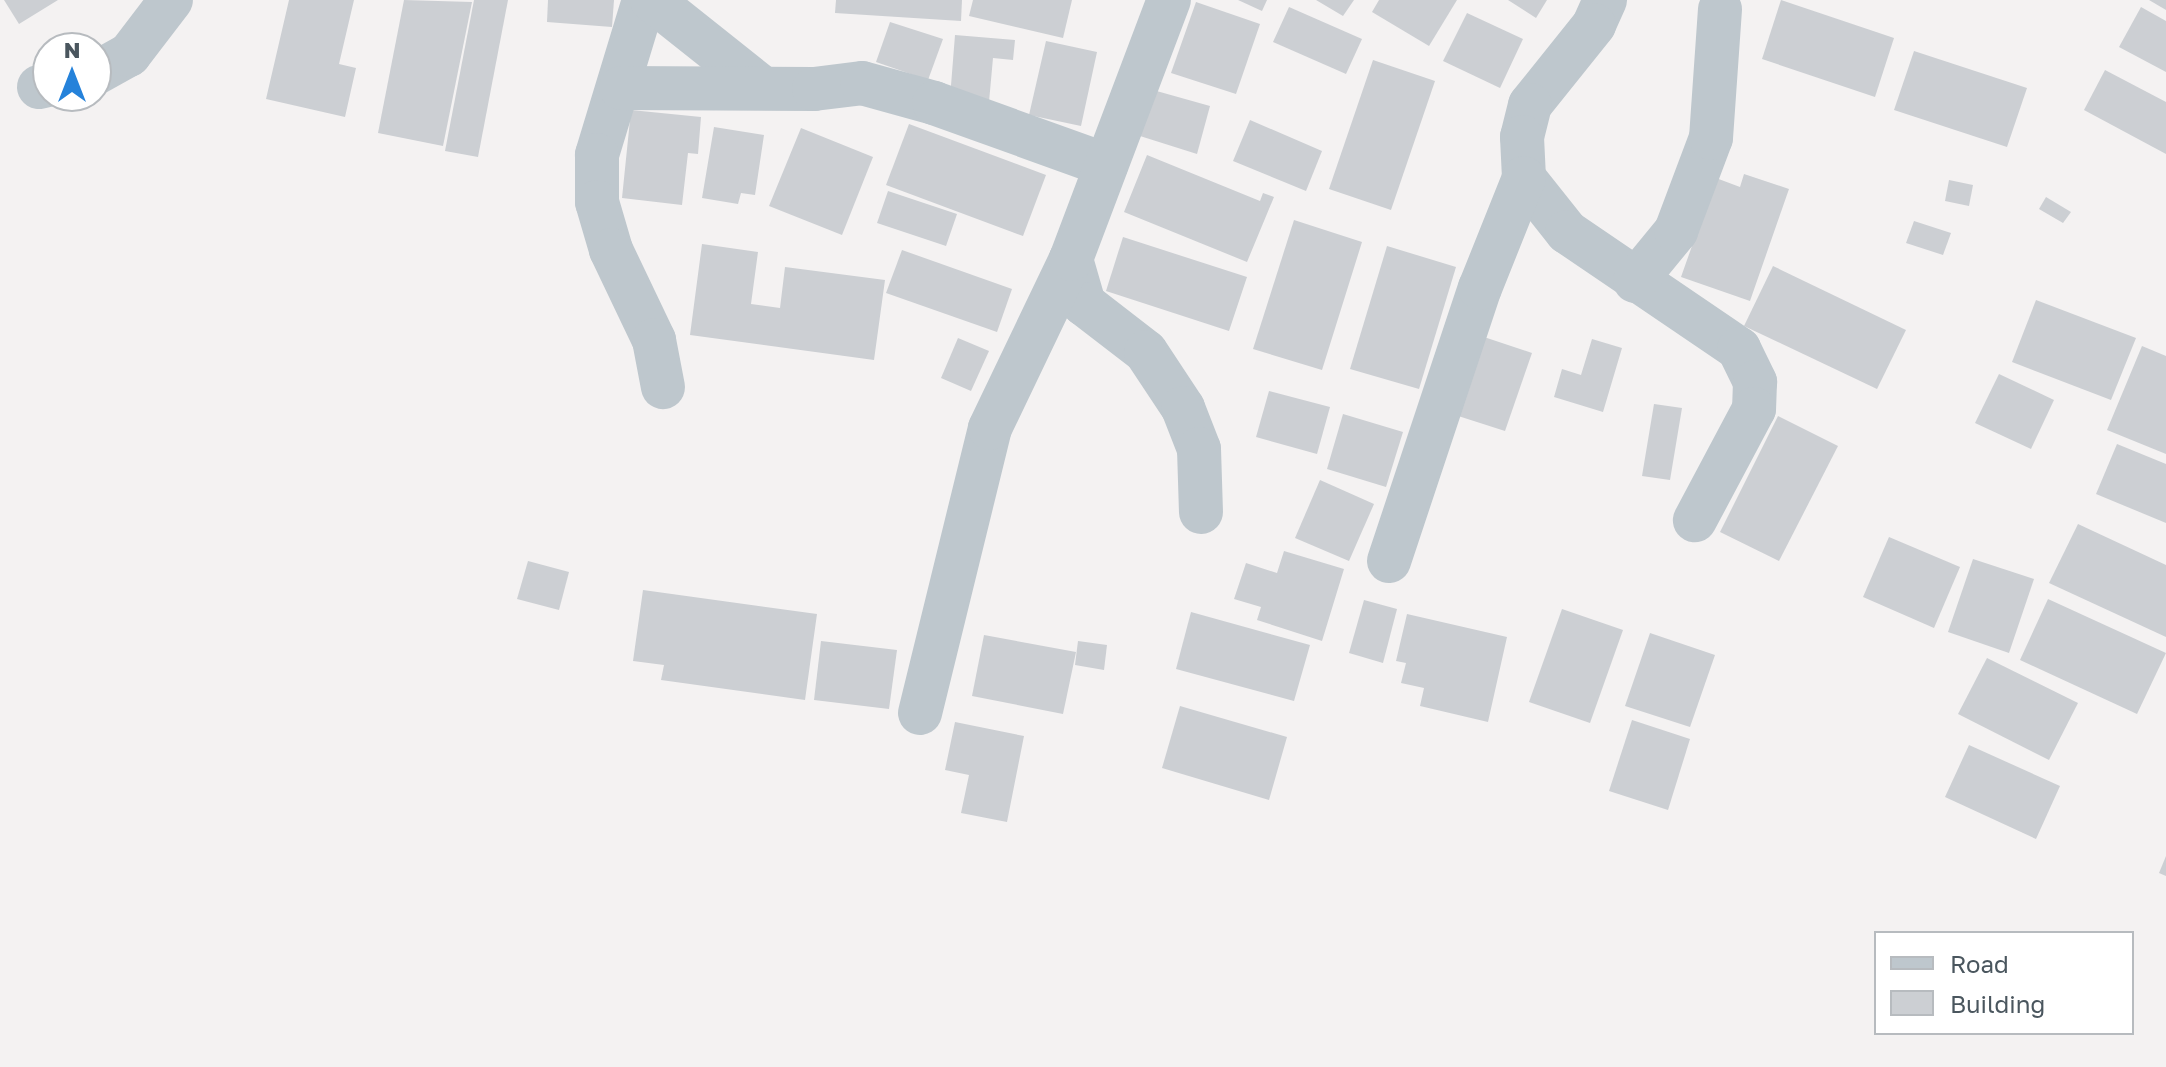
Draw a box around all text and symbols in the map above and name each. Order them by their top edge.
north arrow [32,32,112,112]
text: N [64,36,80,63]
legend [1874,931,2134,1035]
text: Road [1950,949,2009,978]
text: Building [1950,989,2045,1018]

